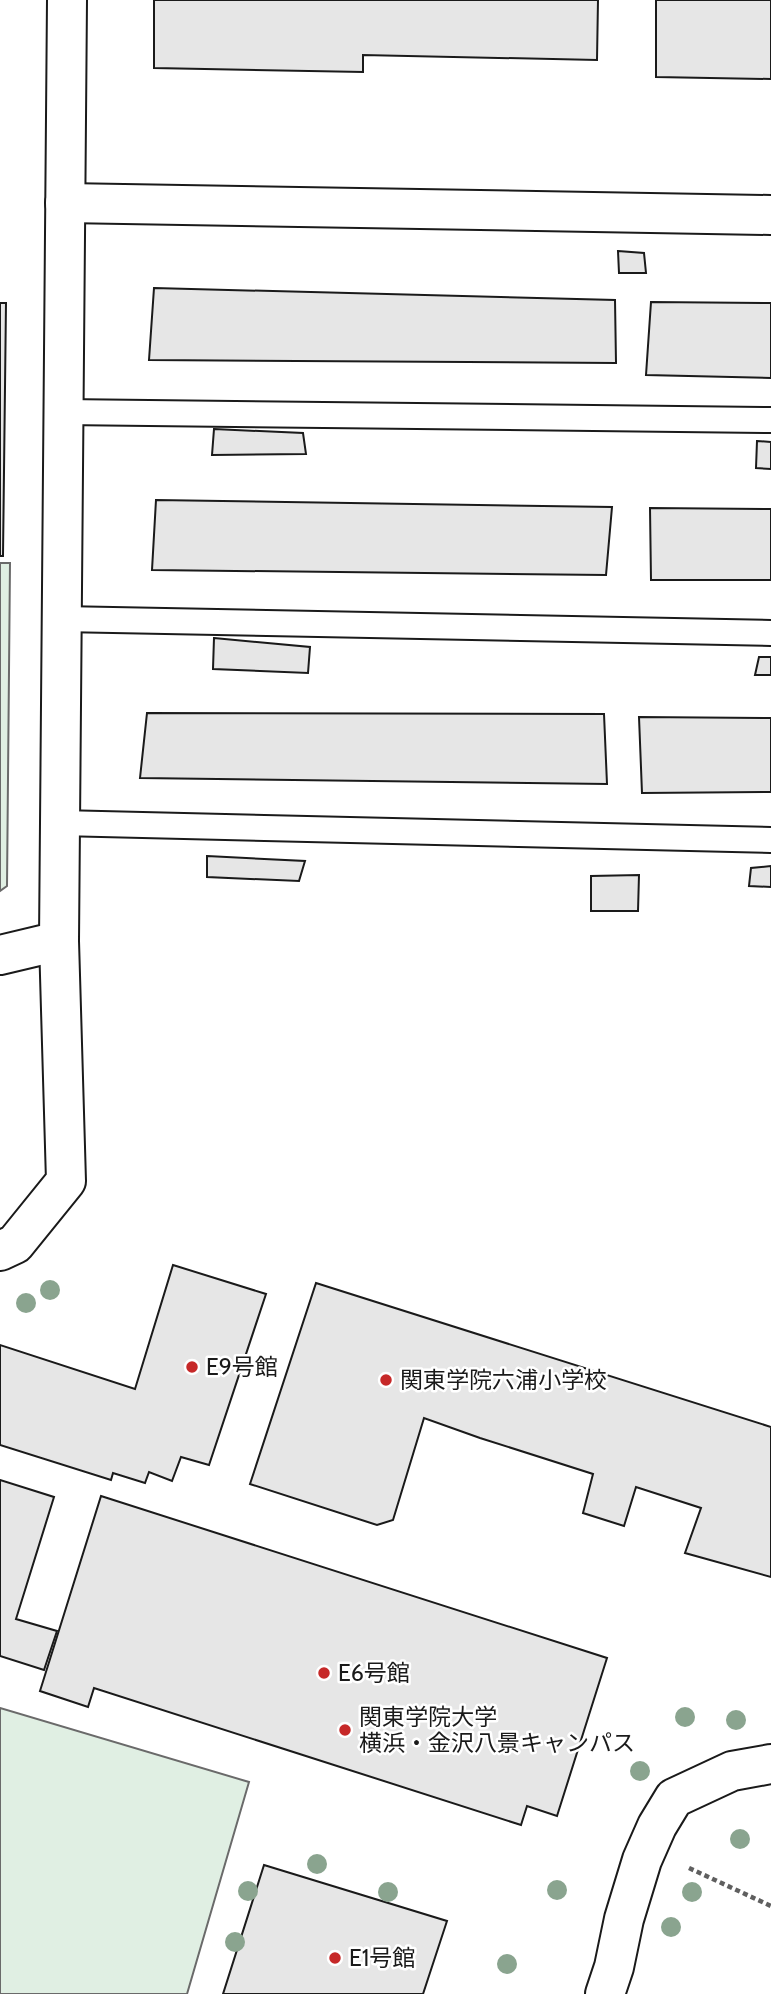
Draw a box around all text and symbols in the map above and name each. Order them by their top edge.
place label: E9号館 [206,1353,278,1381]
marker: E9号館 [184,1359,200,1375]
place label: 関東学院六浦小学校 [400,1366,607,1394]
marker: 関東学院六浦小学校 [378,1372,394,1388]
place label: E6号館 [338,1659,410,1687]
marker: E6号館 [316,1665,332,1681]
place label: 関東学院大学 横浜・金沢八景キャンパス [359,1703,635,1757]
marker: 関東学院大学 横浜・金沢八景キャンパス [337,1722,353,1738]
place label: E1号館 [349,1944,415,1972]
marker: E1号館 [327,1950,343,1966]

